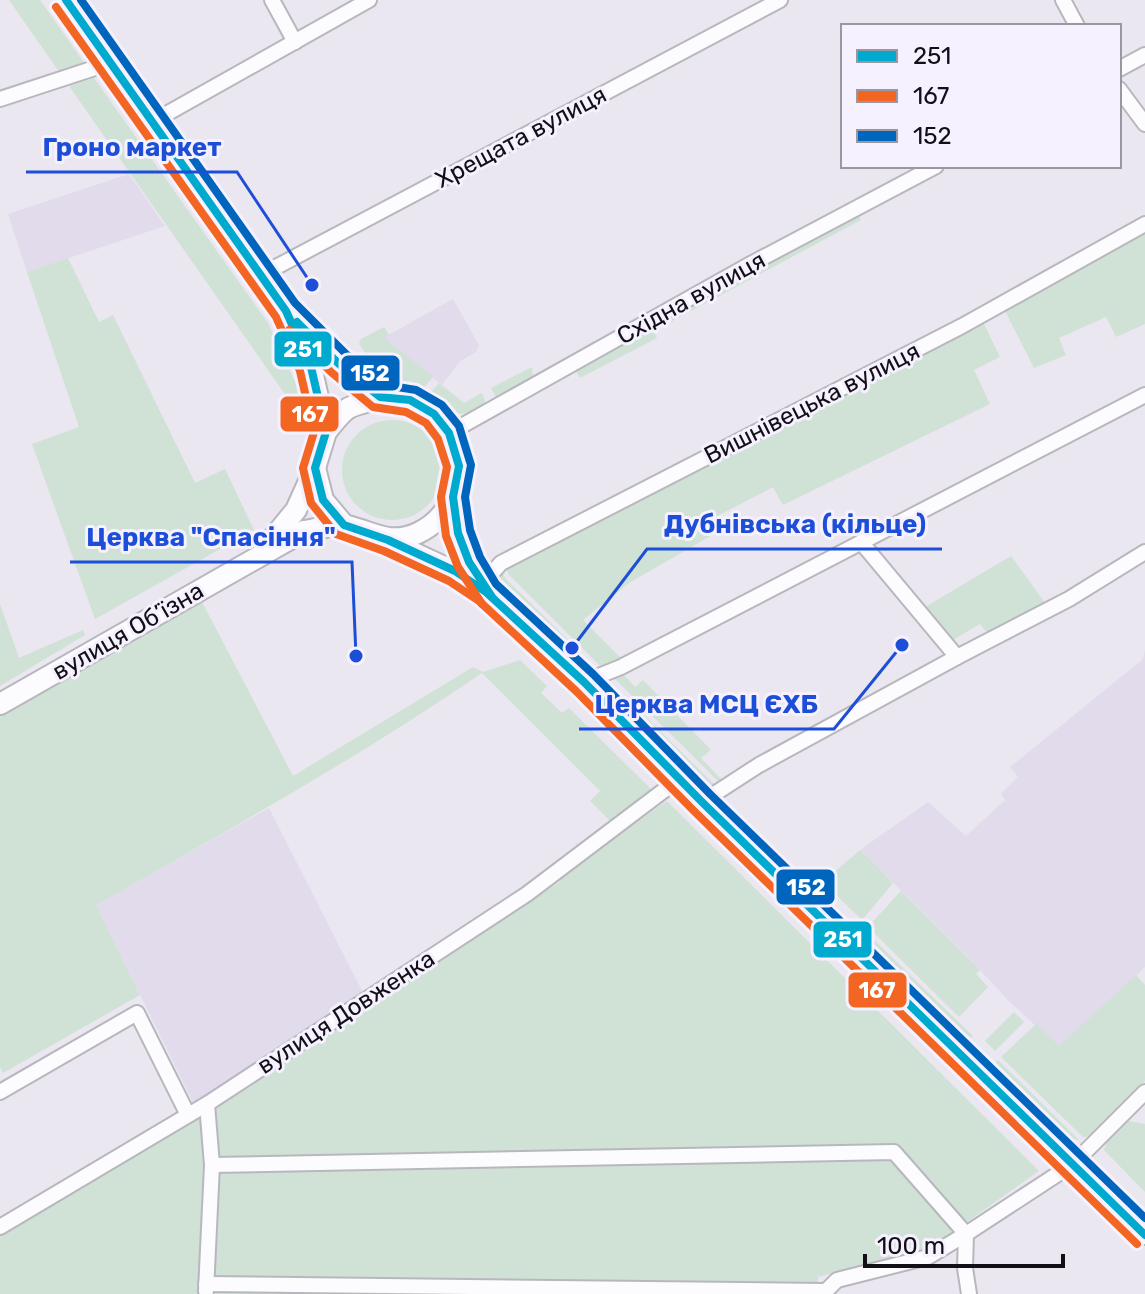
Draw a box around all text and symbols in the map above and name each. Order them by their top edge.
legend [841,24,1121,168]
text: 251 [913,42,951,70]
street label: Хрещата вулиця [431,80,611,194]
text: 167 [913,82,949,110]
callout: Гроно маркет [26,122,237,172]
text: 152 [913,122,952,150]
text: Гроно маркет [42,132,222,163]
street label: Східна вулиця [612,246,770,350]
line badge: 251 [273,330,333,368]
text: 251 [283,336,323,363]
street label: Вишнівецька вулиця [700,336,924,470]
line badge: 152 [340,354,401,392]
text: 152 [350,360,390,387]
line badge: 167 [279,395,340,433]
text: 167 [291,401,329,428]
callout: Дубнівська (кільце) [647,499,942,549]
text: Дубнівська (кільце) [664,509,926,540]
callout: Церква "Спасіння" [70,512,352,562]
text: Церква "Спасіння" [86,522,336,553]
street label: вулиця Об’їзна [47,576,209,686]
callout: Церква МСЦ ЄХБ [579,679,834,729]
text: Церква МСЦ ЄХБ [595,689,817,720]
line badge: 152 [775,868,836,906]
text: 152 [786,874,826,901]
line badge: 251 [812,920,873,959]
text: 251 [823,926,863,953]
street label: вулиця Довженка [252,944,440,1080]
line badge: 167 [847,971,908,1009]
text: 167 [858,977,896,1004]
scale bar [865,1218,1063,1268]
text: 100 m [877,1232,945,1260]

